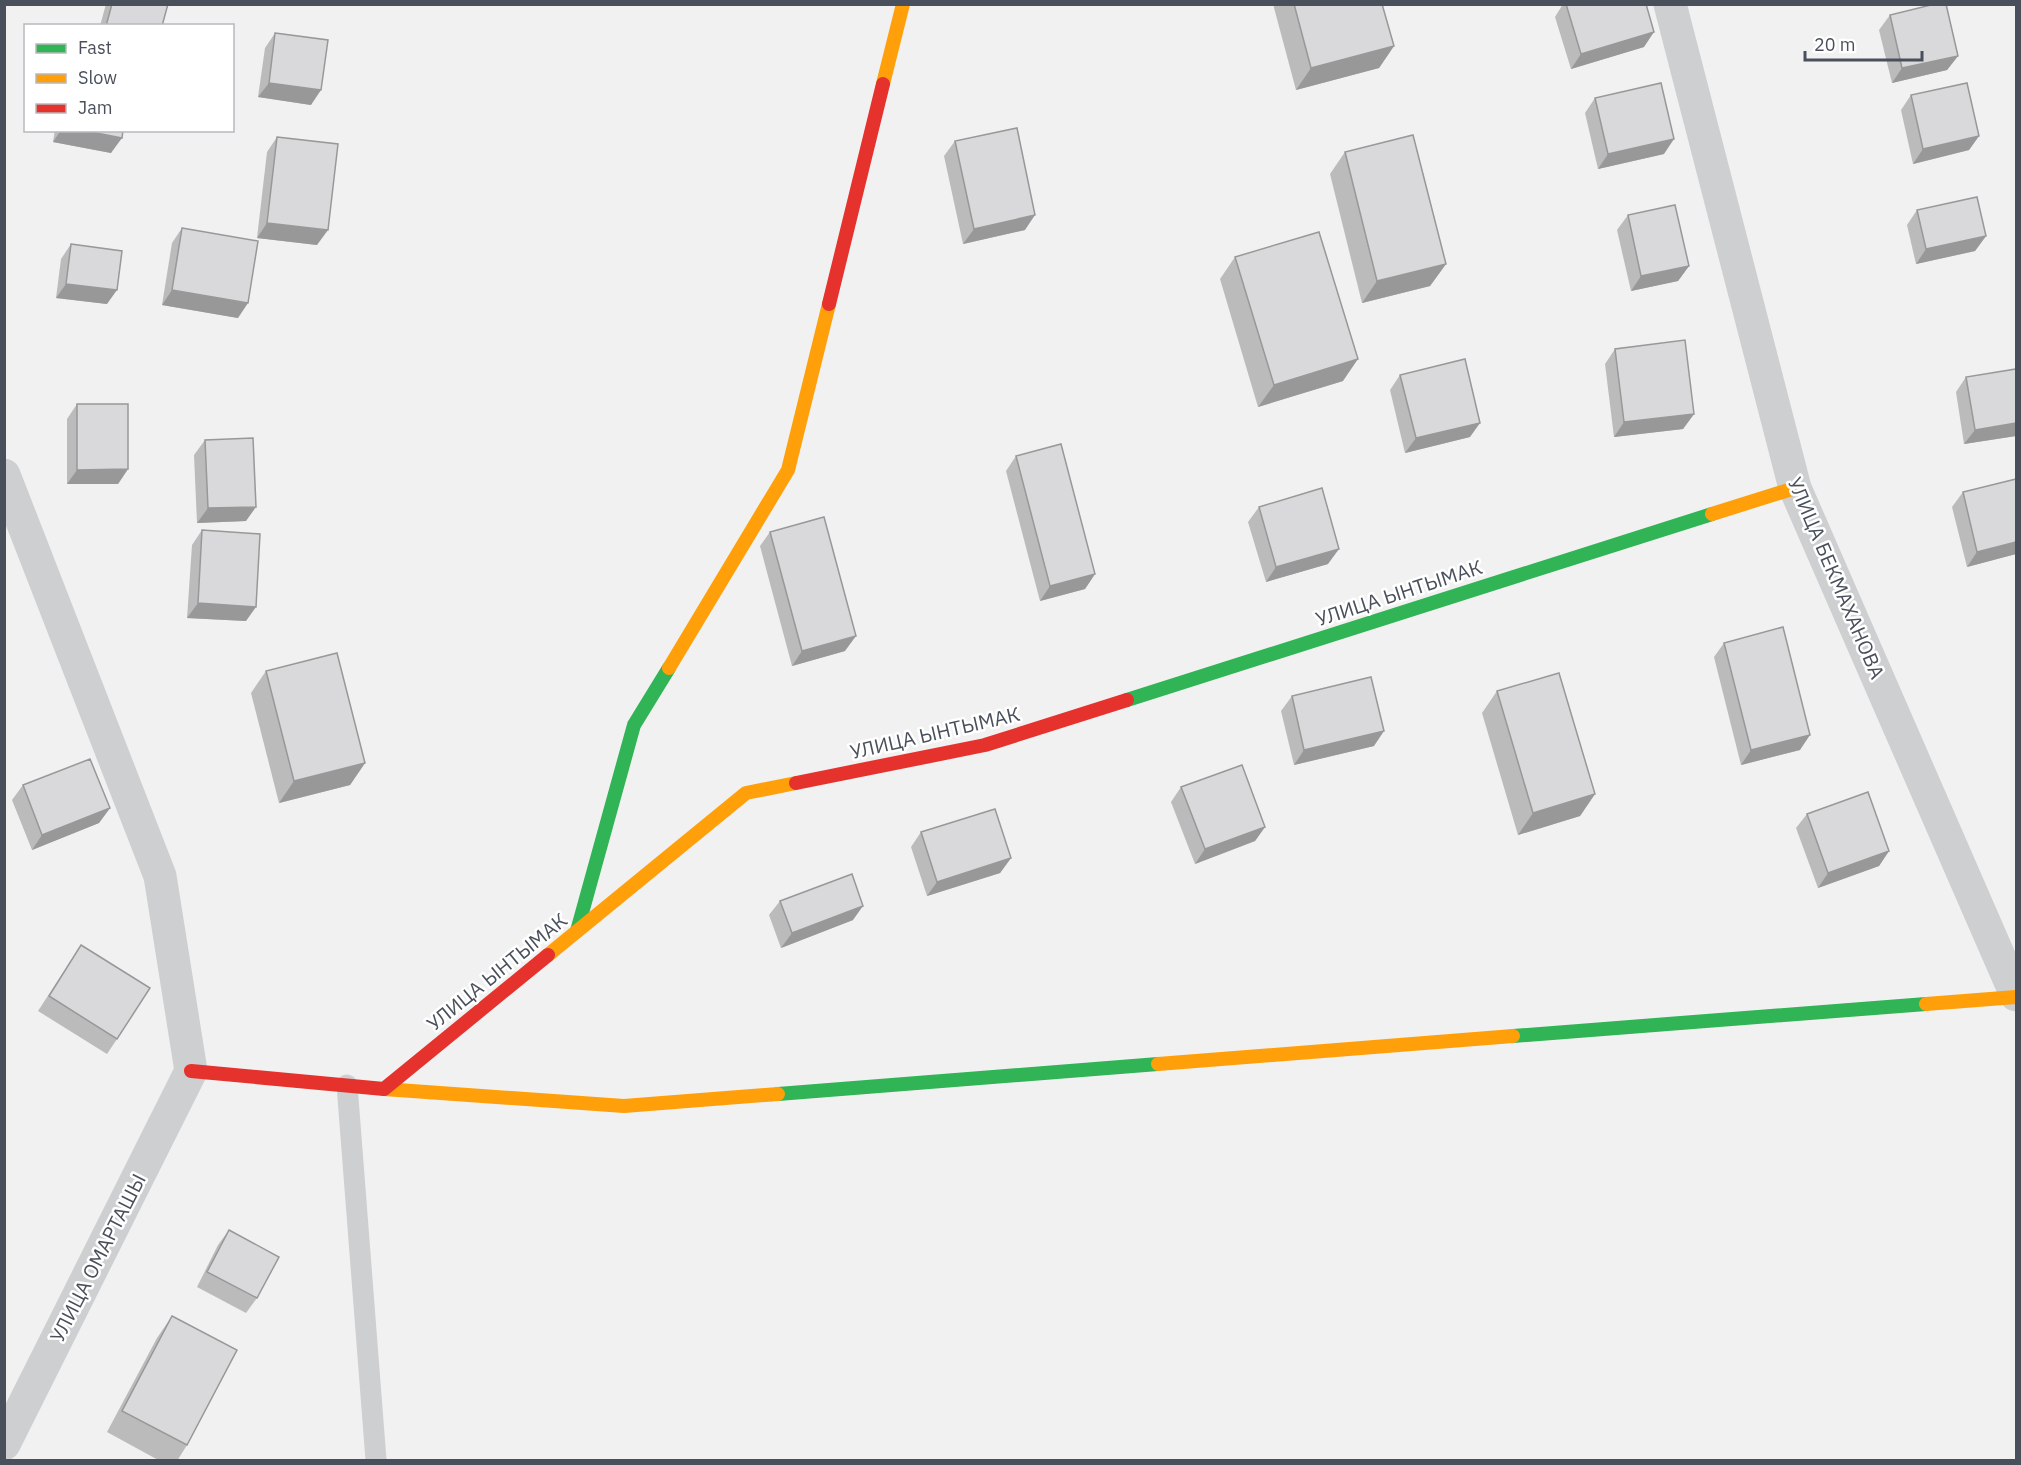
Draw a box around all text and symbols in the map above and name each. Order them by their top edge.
legend [24,24,234,132]
scale bar [1805,24,1922,62]
text: 20 m [1814,33,1856,56]
text: Fast [78,36,112,59]
text: Slow [78,66,117,89]
text: Jam [78,96,113,119]
street label: УЛИЦА БЕКМАХАНОВА [1782,473,1891,683]
street label: УЛИЦА ЫНТЫМАК [1312,553,1486,632]
street label: УЛИЦА ЫНТЫМАК [847,700,1023,765]
street label: УЛИЦА ЫНТЫМАК [421,906,573,1037]
street label: УЛИЦА ОМАРТАШЫ [43,1169,152,1347]

